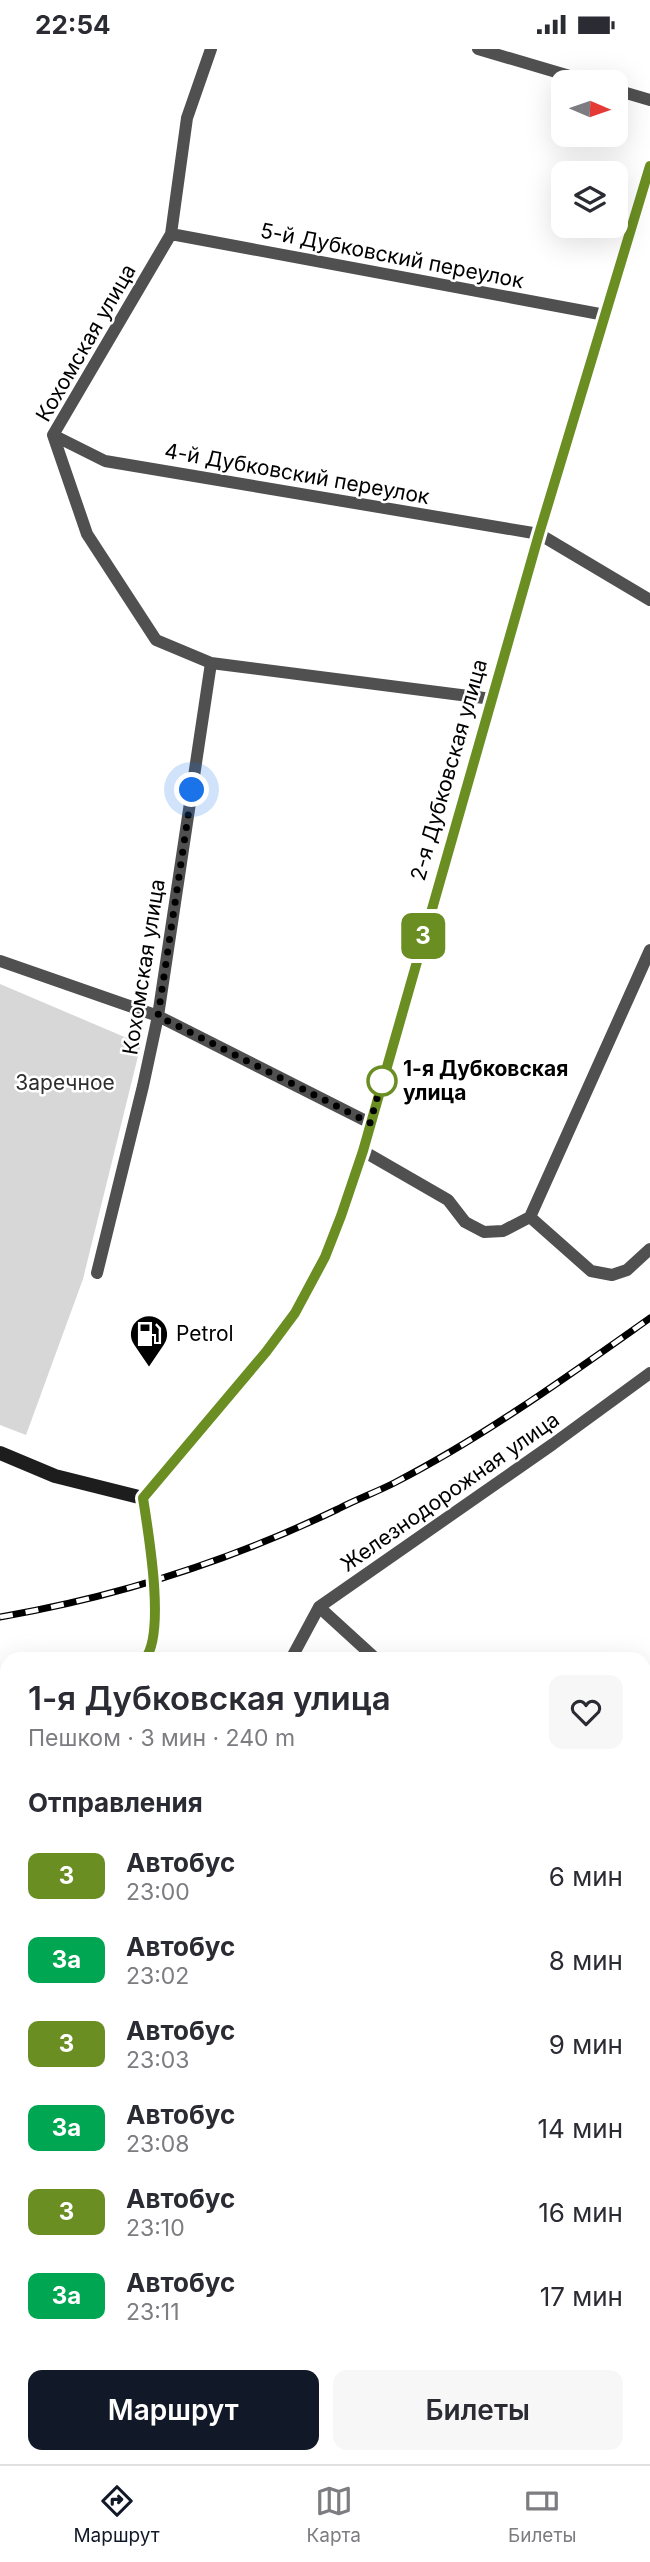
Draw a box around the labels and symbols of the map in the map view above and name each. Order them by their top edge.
north arrow [551,70,628,147]
street label: 5-й Дубковский переулок [258,218,527,293]
street label: Кохомская улица [30,260,141,426]
street label: 4-й Дубковский переулок [163,438,432,509]
street label: 2-я Дубковская улица [405,656,492,883]
your location [174,772,209,807]
street label: Кохомская улица [117,877,170,1057]
line badge: 3 [400,913,446,959]
place label: 1-я Дубковская улица [403,1056,568,1105]
marker: 1-я Дубковская улица [367,1066,397,1096]
park label: Заречное [15,1070,115,1095]
fuel station icon: Petrol [128,1313,170,1368]
place label: Petrol [176,1321,234,1346]
street label: Железнодорожная улица [336,1407,564,1577]

